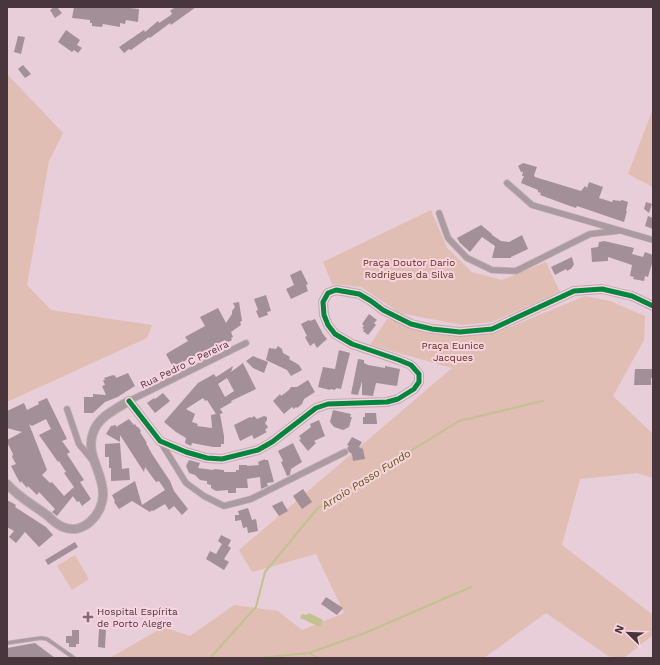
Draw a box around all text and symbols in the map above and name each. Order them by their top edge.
park label: Praça Doutor Dario Rodrigues da Silva [363,257,455,280]
street label: Rua Pedro C Pereira [138,338,230,391]
park label: Praça Eunice Jacques [422,340,485,363]
water label: Arroio Passo Fundo [319,447,413,513]
place label: Hospital Espírita de Porto Alegre [97,606,178,629]
marker: Hospital Espírita de Porto Alegre [82,611,94,623]
north arrow [608,613,648,653]
text: N [612,623,627,636]

